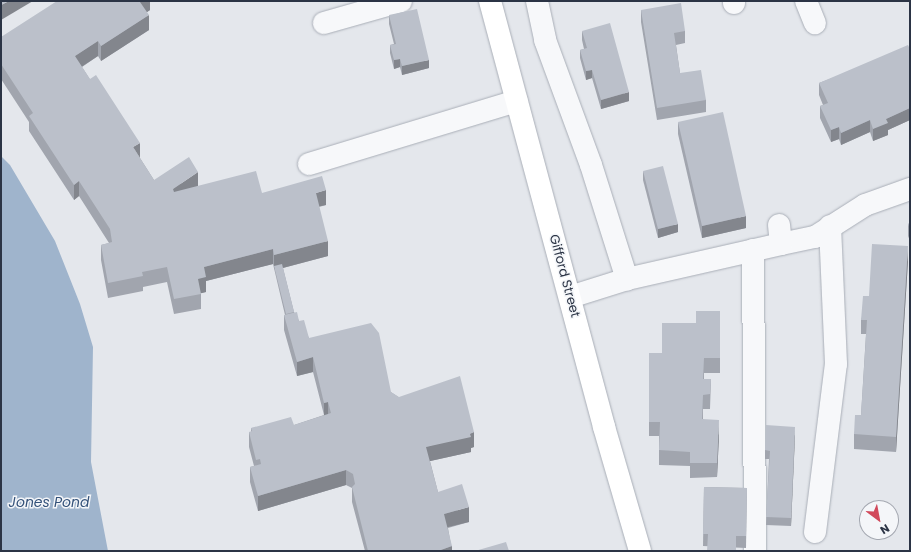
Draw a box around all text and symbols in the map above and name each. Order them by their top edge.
street label: Gifford Street [545,233,583,319]
water label: Jones Pond [9,494,89,510]
north arrow [859,500,899,540]
text: N [877,520,893,538]

